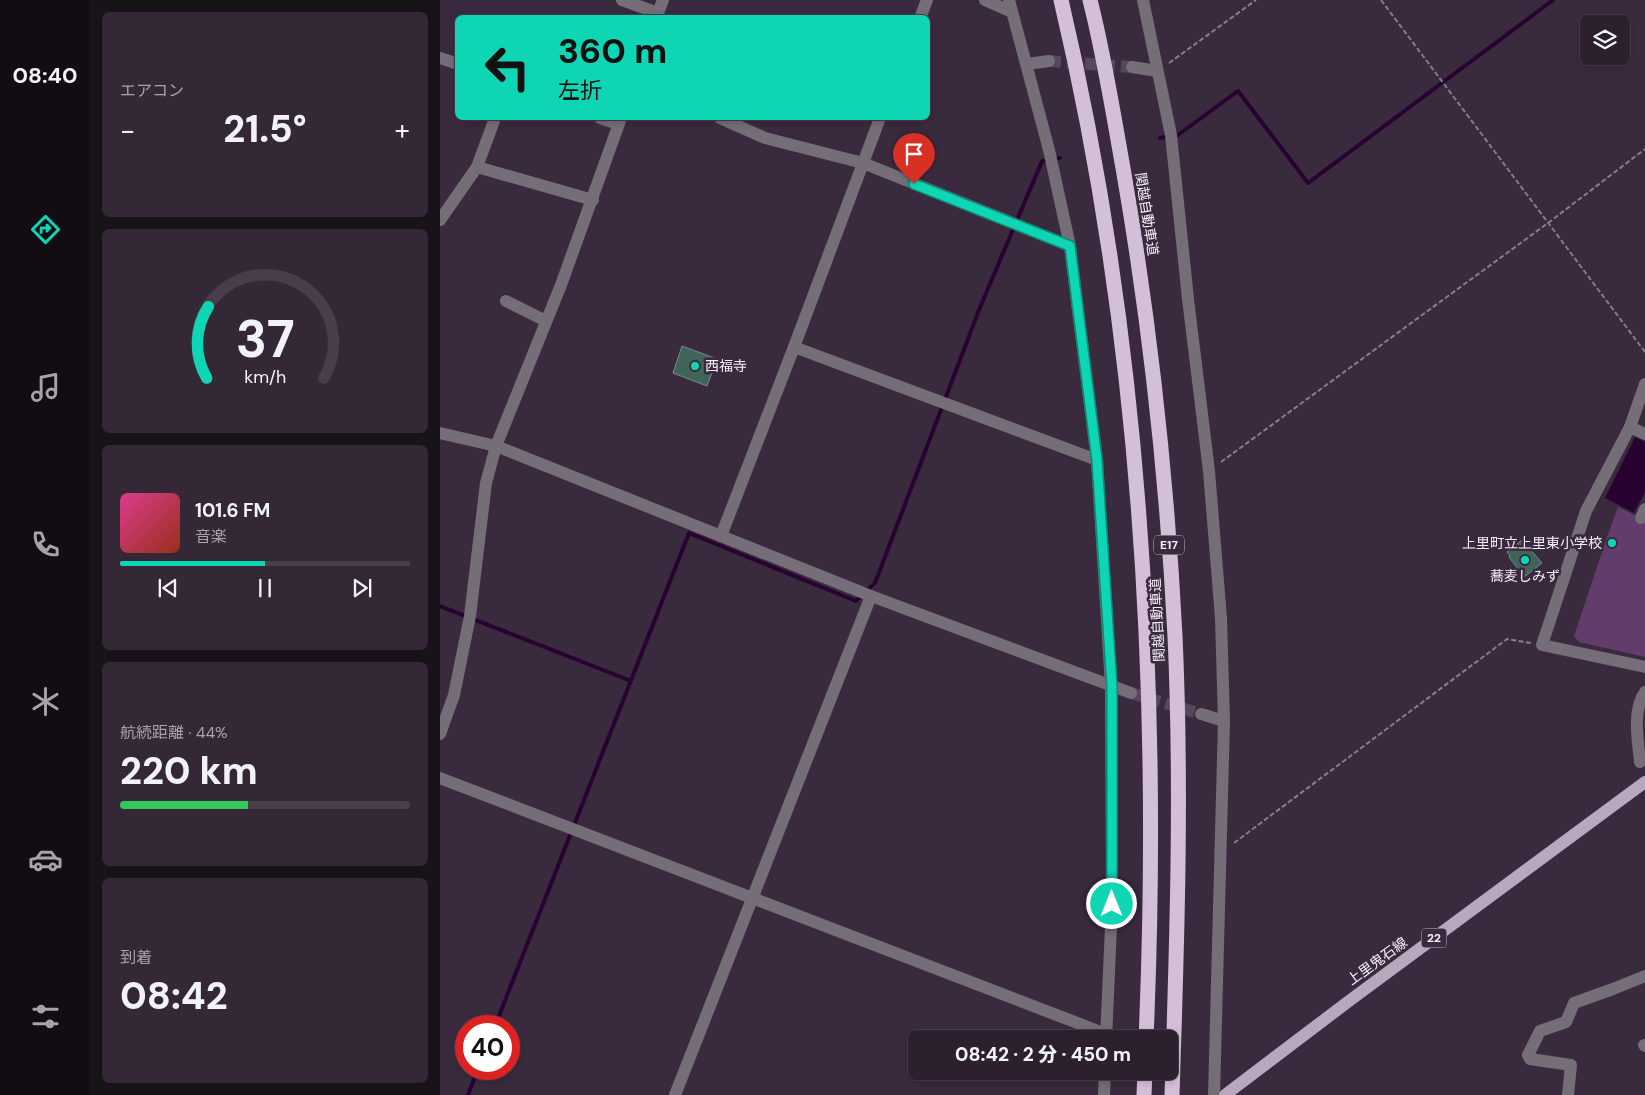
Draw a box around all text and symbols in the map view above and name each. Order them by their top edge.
map controls [1580,15,1630,65]
button: layers [1580,15,1630,65]
text: 360 m [558,28,667,74]
icon: left [475,35,540,100]
text: 08:40 [13,61,77,90]
text: 左折 [558,76,602,105]
text: エアコン [120,80,184,101]
text: 21.5° [223,104,307,154]
text: − [120,112,135,149]
text: + [395,112,410,149]
pin [893,133,935,184]
icon: arrive [900,140,928,168]
street label: 関越自動車道 [1132,171,1162,257]
icon: directions [28,212,63,247]
text: 37 [236,305,294,373]
place label: 西福寺 [705,357,747,375]
marker: 西福寺 [689,360,701,372]
text: km/h [244,365,286,389]
icon: music [28,370,63,405]
text: 101.6 FM [195,498,270,523]
text: 音楽 [195,526,227,547]
icon: phone [28,527,63,562]
place label: 上里町立上里東小学校 [1462,534,1602,552]
road number: E17 [1154,536,1184,554]
marker: 上里町立上里東小学校 [1606,537,1618,549]
marker: 蕎麦しみず [1519,554,1531,566]
place label: 蕎麦しみず [1490,567,1560,585]
icon: previous [154,574,182,602]
icon: pause [251,574,279,602]
icon: next [348,574,376,602]
street label: 関越自動車道 [1146,578,1168,662]
icon: climate [28,684,63,719]
text: 航続距離 · 44% [120,722,228,743]
text: 220 km [120,746,258,796]
icon: car [28,842,63,877]
position arrow [1085,877,1137,929]
road number: 22 [1422,928,1446,948]
street label: 上里鬼石線 [1343,933,1411,989]
text: 到着 [120,947,152,968]
text: 08:42 [120,971,228,1021]
icon: filters [28,999,63,1034]
speed limit sign: 40 [455,1015,520,1080]
text: 08:42 · 2 分 · 450 m [955,1042,1131,1067]

